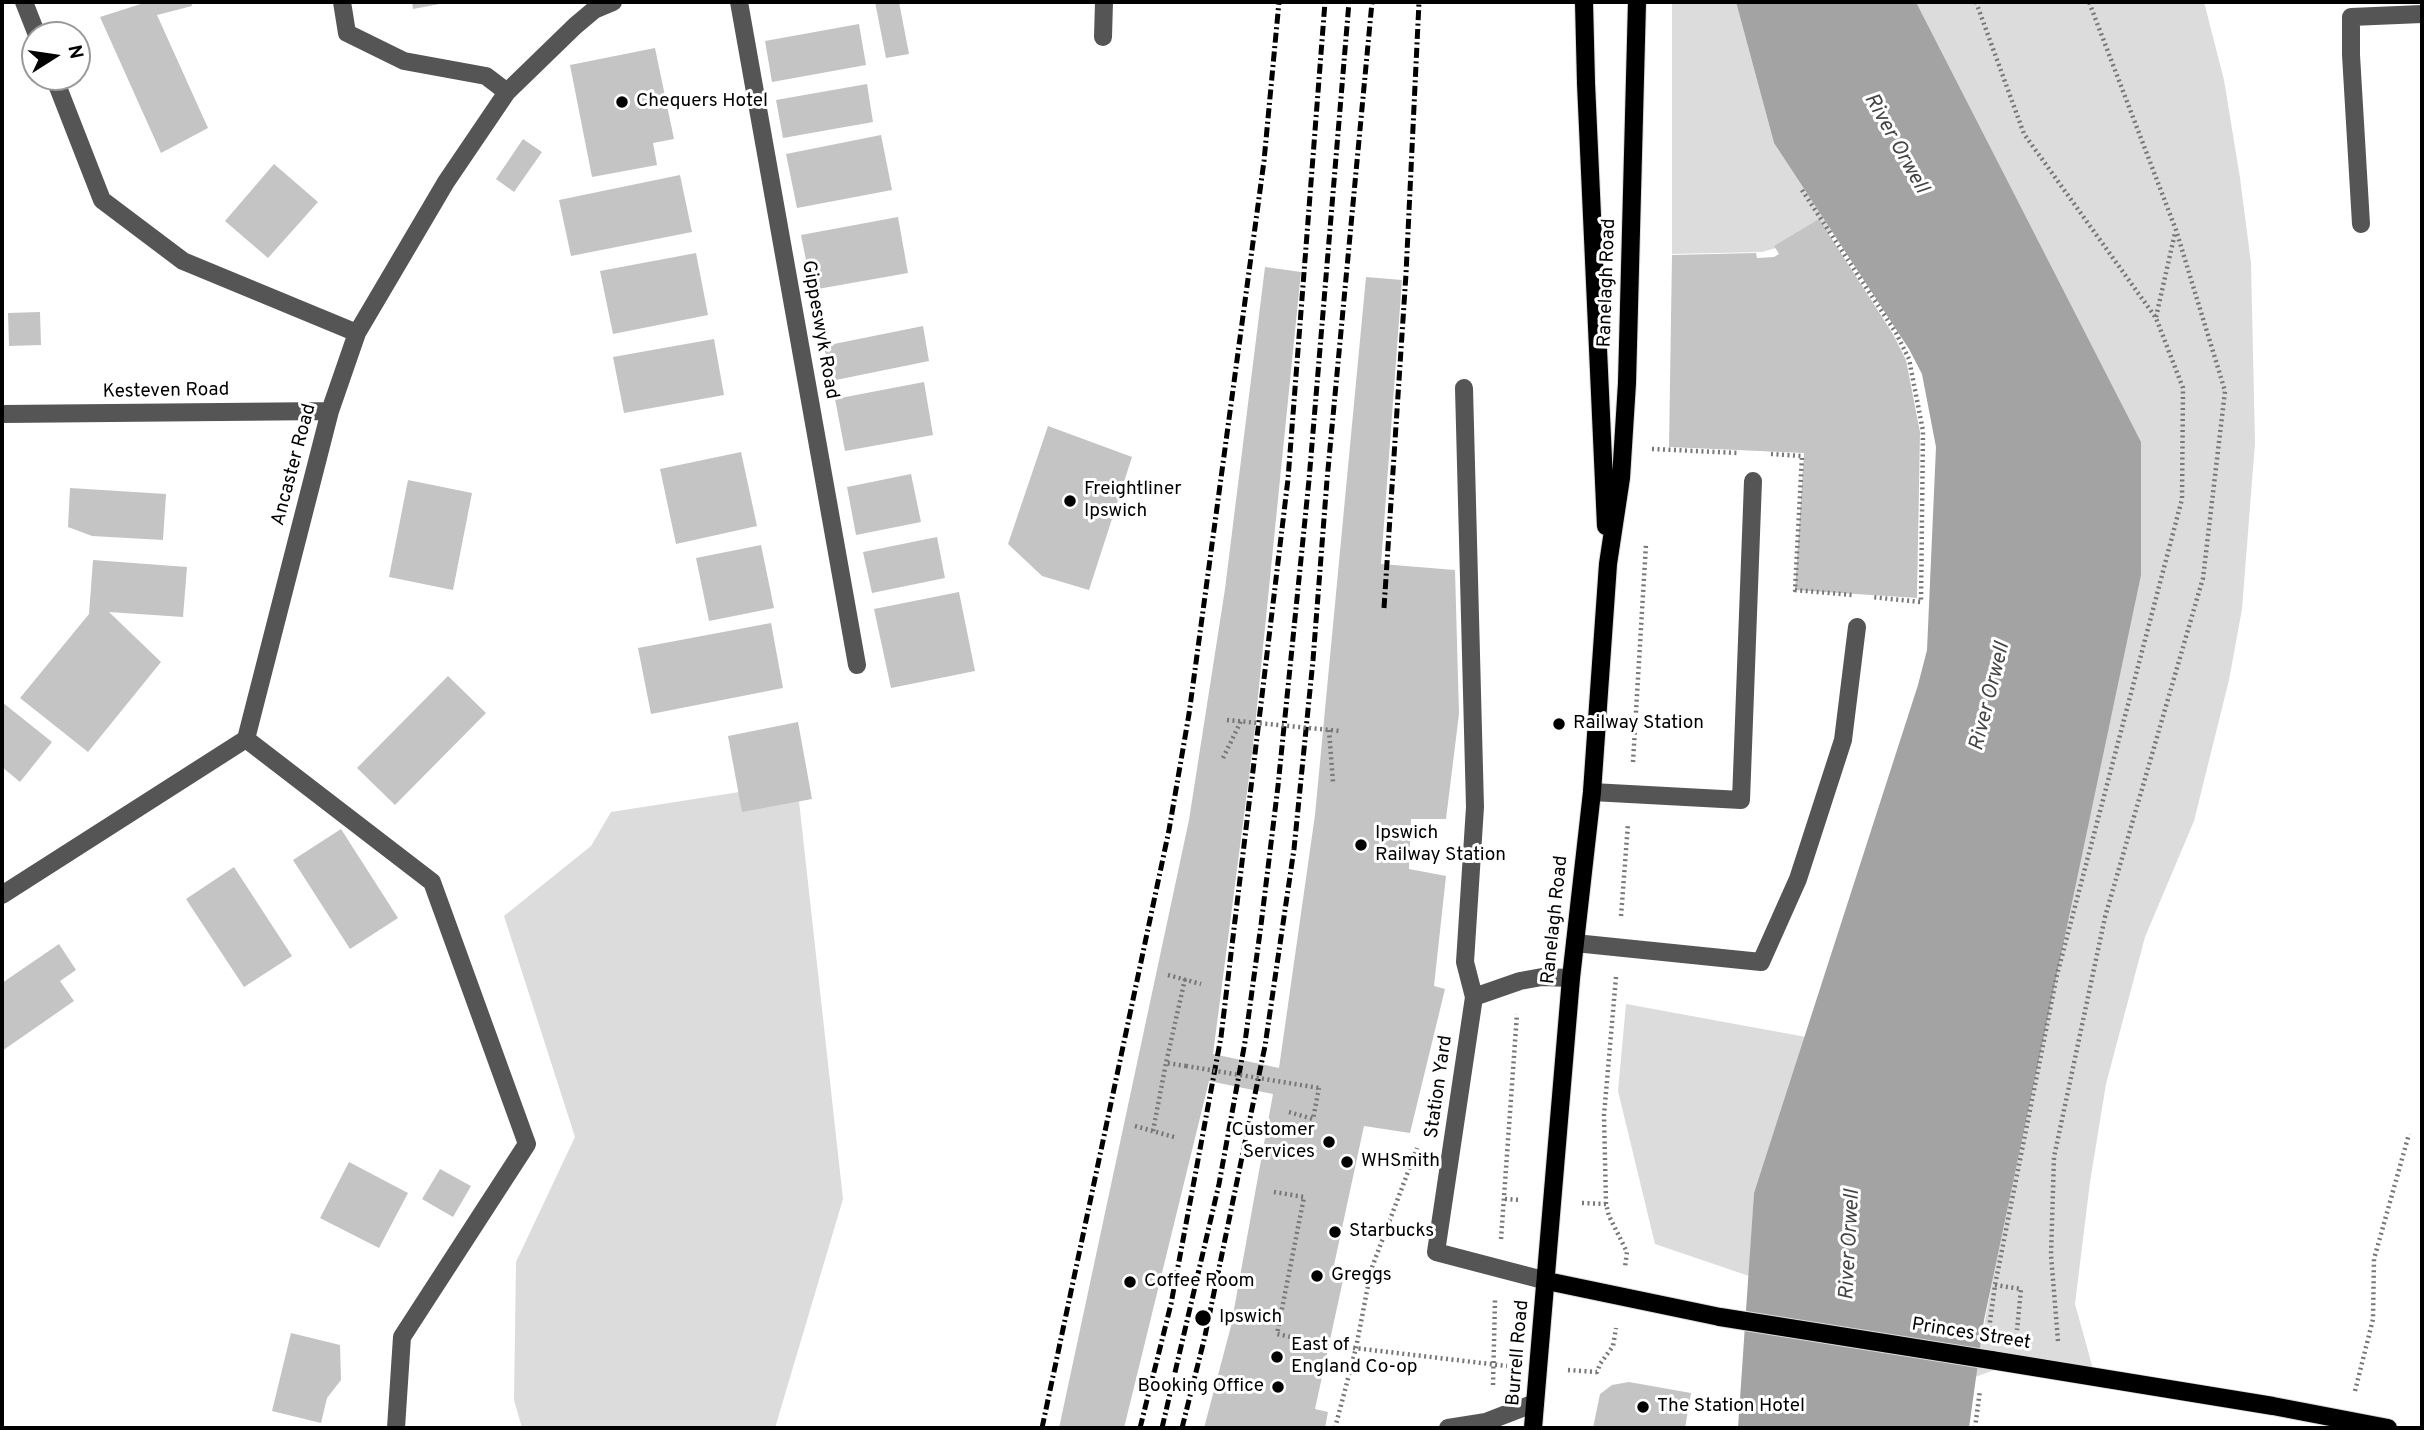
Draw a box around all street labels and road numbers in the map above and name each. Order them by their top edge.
street label: Ranelagh Road [1594,218,1622,348]
street label: Gippeswyk Road [796,259,842,401]
street label: Kesteven Road [102,379,230,405]
street label: Ancaster Road [268,402,322,528]
street label: Ranelagh Road [1538,855,1574,985]
street label: Station Yard [1421,1034,1459,1140]
street label: Burrell Road [1503,1299,1535,1407]
street label: Princes Street [1910,1314,2032,1356]

